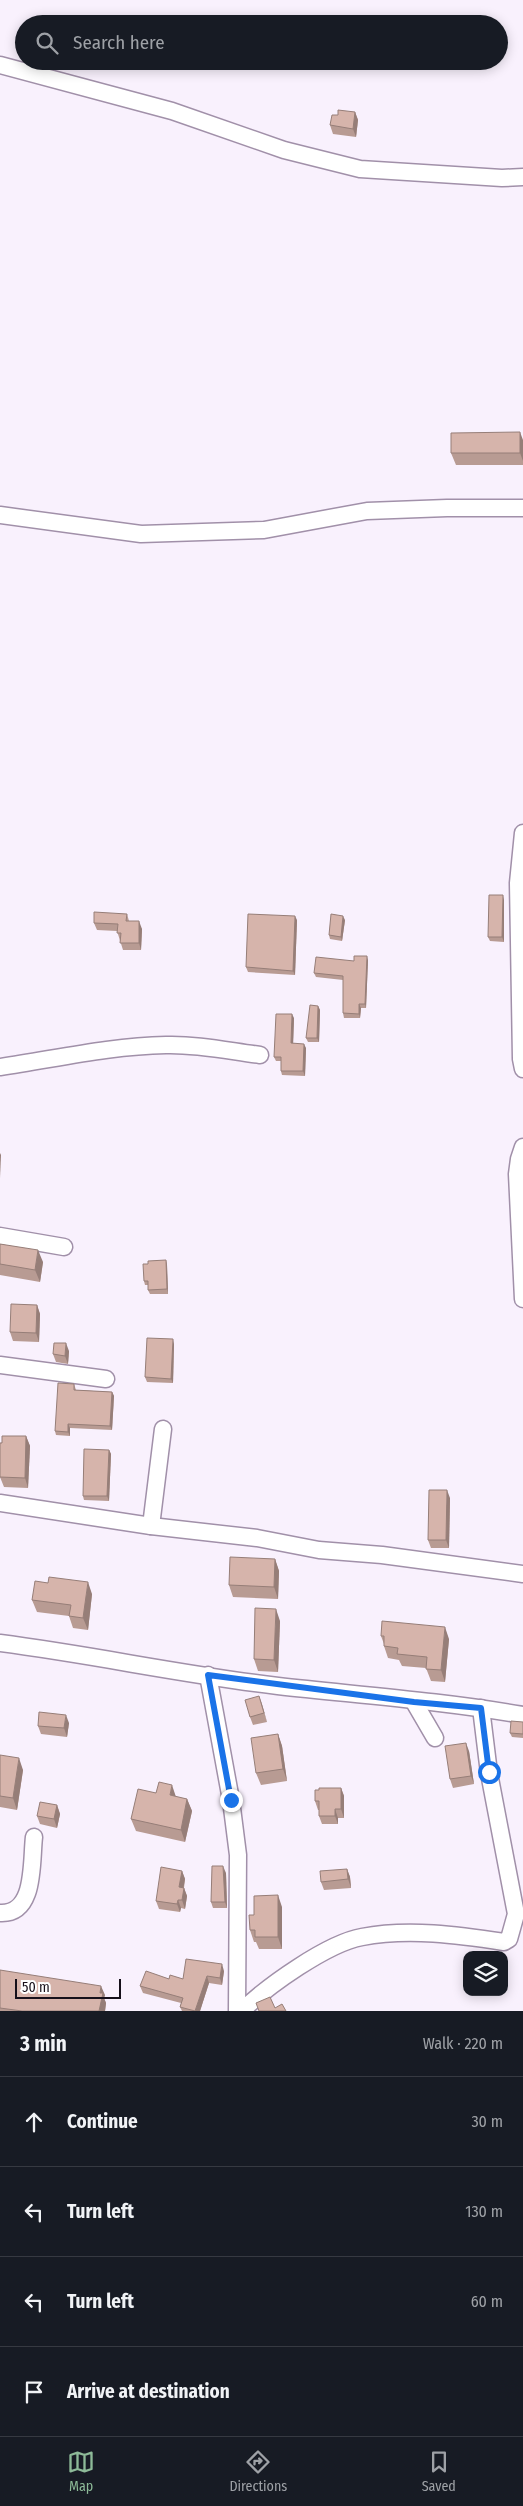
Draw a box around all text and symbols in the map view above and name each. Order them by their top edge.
search box [15,15,508,70]
icon: search [33,29,61,57]
text: Search here [73,31,165,54]
route start [478,1761,501,1784]
route end [220,1789,243,1812]
map controls [463,1951,508,1996]
button: layers [463,1951,508,1996]
scale bar [15,1976,121,1999]
text: 50 m [22,1979,50,1996]
text: 3 min [20,2031,67,2057]
text: Walk · 220 m [423,2034,503,2053]
icon: ahead [20,2108,48,2136]
text: Continue [67,2110,138,2133]
text: 30 m [471,2112,503,2131]
icon: left [20,2198,48,2226]
text: Turn left [67,2200,134,2223]
text: 130 m [465,2202,503,2221]
icon: left [20,2288,48,2316]
text: Turn left [67,2290,134,2313]
text: 60 m [471,2292,503,2311]
icon: arrive [20,2378,48,2406]
text: Arrive at destination [67,2380,230,2403]
tab: Map [67,2448,95,2495]
tab: Directions [229,2448,287,2495]
tab: Saved [422,2448,456,2495]

